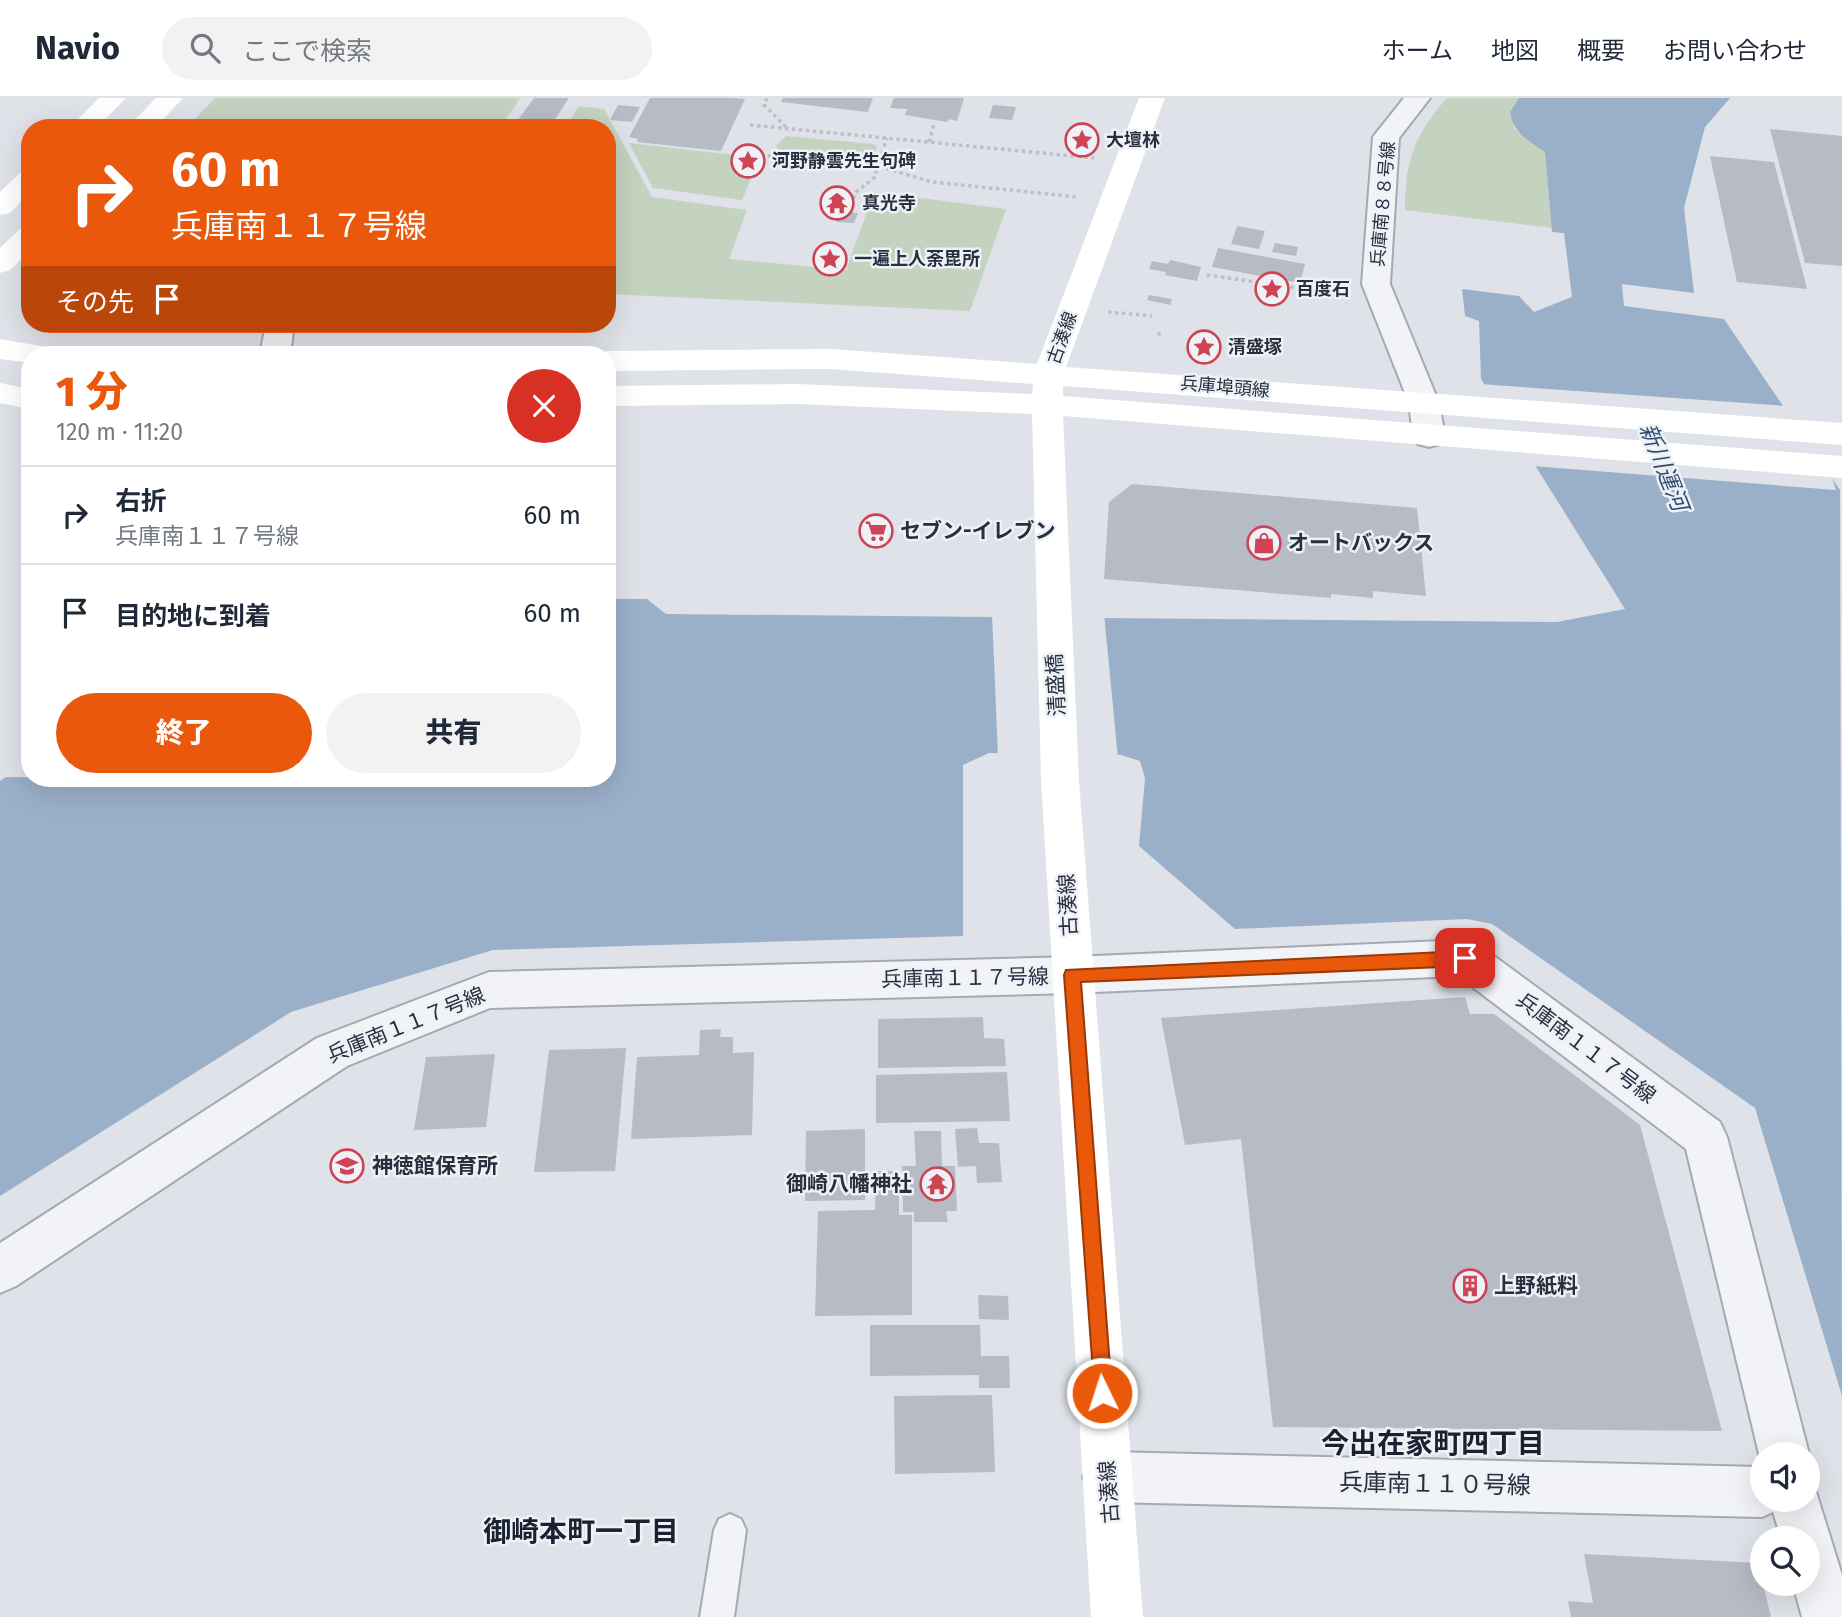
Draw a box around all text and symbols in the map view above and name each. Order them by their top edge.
search box [162,17,652,80]
text: Navio [35,28,120,68]
icon: search [186,29,224,67]
text: ここで検索 [242,36,372,67]
text: ホーム [1382,37,1453,65]
text: 地図 [1491,37,1539,65]
text: 概要 [1577,37,1625,65]
text: お問い合わせ [1663,37,1807,65]
place icon: 大壇林 [1063,121,1101,159]
place label: 大壇林 [1106,129,1160,151]
text: 60 m [171,140,280,199]
street label: 兵庫南８８号線 [1367,140,1399,268]
place icon: 河野静雲先生句碑 [729,142,767,180]
icon: right [56,147,147,238]
place label: 河野静雲先生句碑 [772,150,916,172]
temple icon: 真光寺 [818,184,856,222]
place label: 真光寺 [862,192,916,214]
text: 兵庫南１１７号線 [171,207,427,245]
place icon: 一遍上人荼毘所 [811,240,849,278]
place label: 一遍上人荼毘所 [854,248,980,270]
place icon: 百度石 [1253,270,1291,308]
place label: 百度石 [1296,278,1350,300]
icon: arrive [148,280,186,318]
text: その先 [56,287,134,318]
street label: 古湊線 [1042,309,1082,367]
place icon: 清盛塚 [1185,328,1223,366]
place label: 清盛塚 [1228,336,1282,358]
text: 1 分 [56,367,127,417]
button: close [507,369,581,443]
street label: 兵庫埠頭線 [1179,372,1271,402]
text: 120 m · 11:20 [56,418,183,446]
water label: 新川運河 [1634,419,1696,519]
text: 右折 [115,486,167,517]
icon: right [56,496,94,534]
text: 60 m [523,500,581,531]
supermarket icon: セブン-イレブン [857,512,895,550]
place label: セブン-イレブン [900,518,1056,544]
text: 兵庫南１１７号線 [115,522,299,550]
shop icon: オートバックス [1245,524,1283,562]
place label: オートバックス [1288,530,1434,556]
icon: arrive [56,594,94,632]
text: 60 m [523,598,581,629]
text: 目的地に到着 [115,601,271,632]
street label: 清盛橋 [1041,653,1071,717]
button: 終了 [56,693,312,773]
button: 共有 [326,693,581,773]
street label: 古湊線 [1053,873,1083,937]
pin [1435,928,1495,988]
icon: arrive [1446,939,1484,977]
street label: 兵庫南１１７号線 [881,964,1049,992]
street label: 兵庫南１１７号線 [323,981,489,1069]
street label: 兵庫南１１７号線 [1511,987,1661,1109]
school or university icon: 神徳館保育所 [328,1147,366,1185]
place label: 神徳館保育所 [372,1153,498,1179]
temple icon: 御崎八幡神社 [918,1165,956,1203]
place label: 御崎八幡神社 [786,1171,912,1197]
building icon: 上野紙料 [1451,1267,1489,1305]
place label: 上野紙料 [1494,1273,1578,1299]
position arrow [1065,1356,1139,1430]
district label: 今出在家町四丁目 [1321,1427,1545,1460]
map controls [1750,1442,1820,1596]
button: sound [1750,1442,1820,1512]
street label: 古湊線 [1094,1460,1124,1524]
street label: 兵庫南１１０号線 [1339,1468,1531,1500]
district label: 御崎本町一丁目 [483,1515,679,1548]
button: search [1750,1526,1820,1596]

